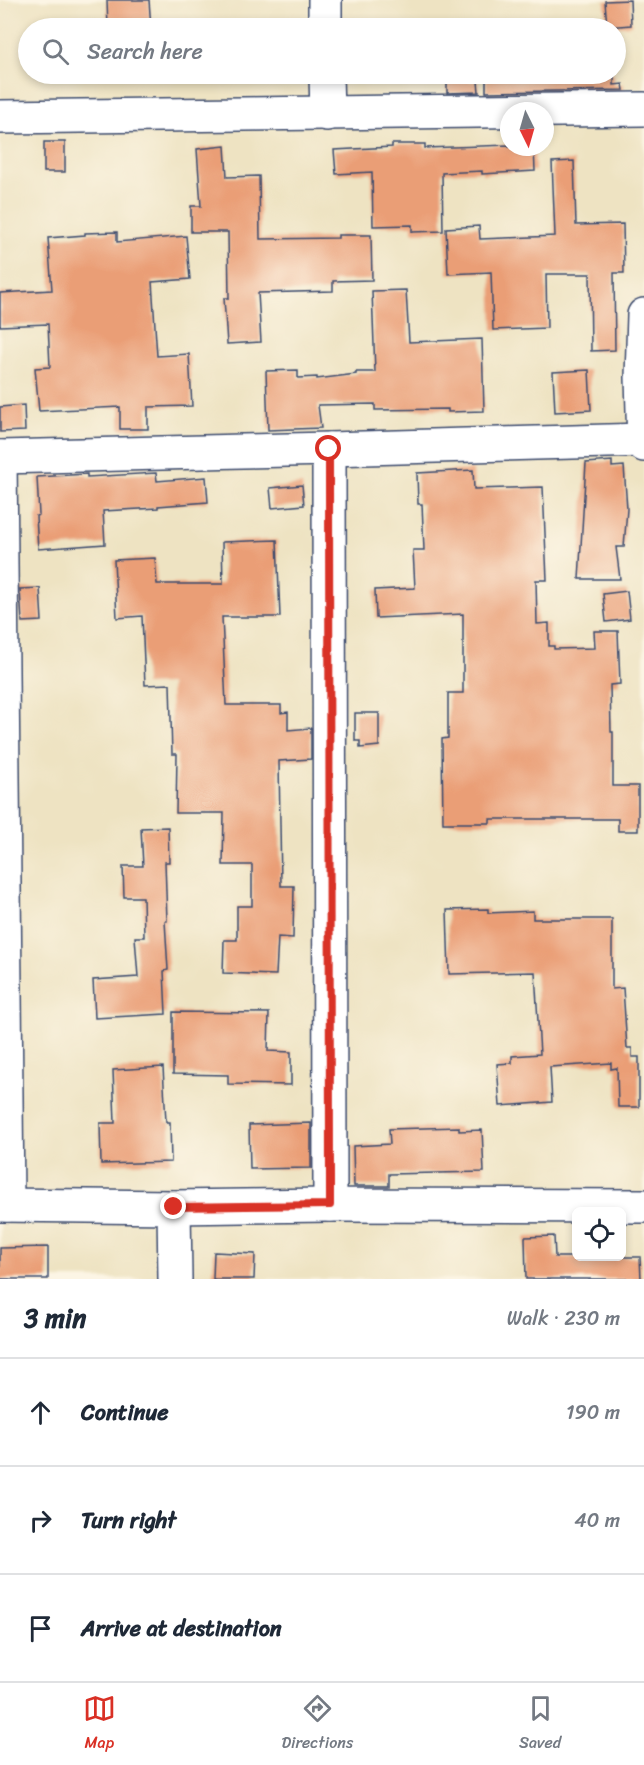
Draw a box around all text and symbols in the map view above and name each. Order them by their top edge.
search box [18,18,626,84]
text: Search here [87,32,203,71]
icon: search [39,35,72,68]
north arrow [500,102,554,156]
route start [315,435,341,461]
route end [160,1193,186,1219]
map controls [572,1207,626,1261]
button: locate [572,1207,626,1261]
text: 3 min [24,1295,86,1341]
text: Walk · 230 m [507,1301,620,1336]
text: Continue [81,1393,169,1432]
text: 190 m [566,1395,620,1430]
icon: ahead [24,1396,57,1429]
text: Turn right [81,1501,176,1540]
text: 40 m [574,1503,620,1538]
icon: right [24,1504,57,1537]
text: Arrive at destination [81,1609,282,1648]
icon: arrive [24,1612,57,1645]
tab: Map [83,1692,116,1757]
tab: Directions [282,1692,353,1757]
tab: Saved [519,1692,561,1757]

